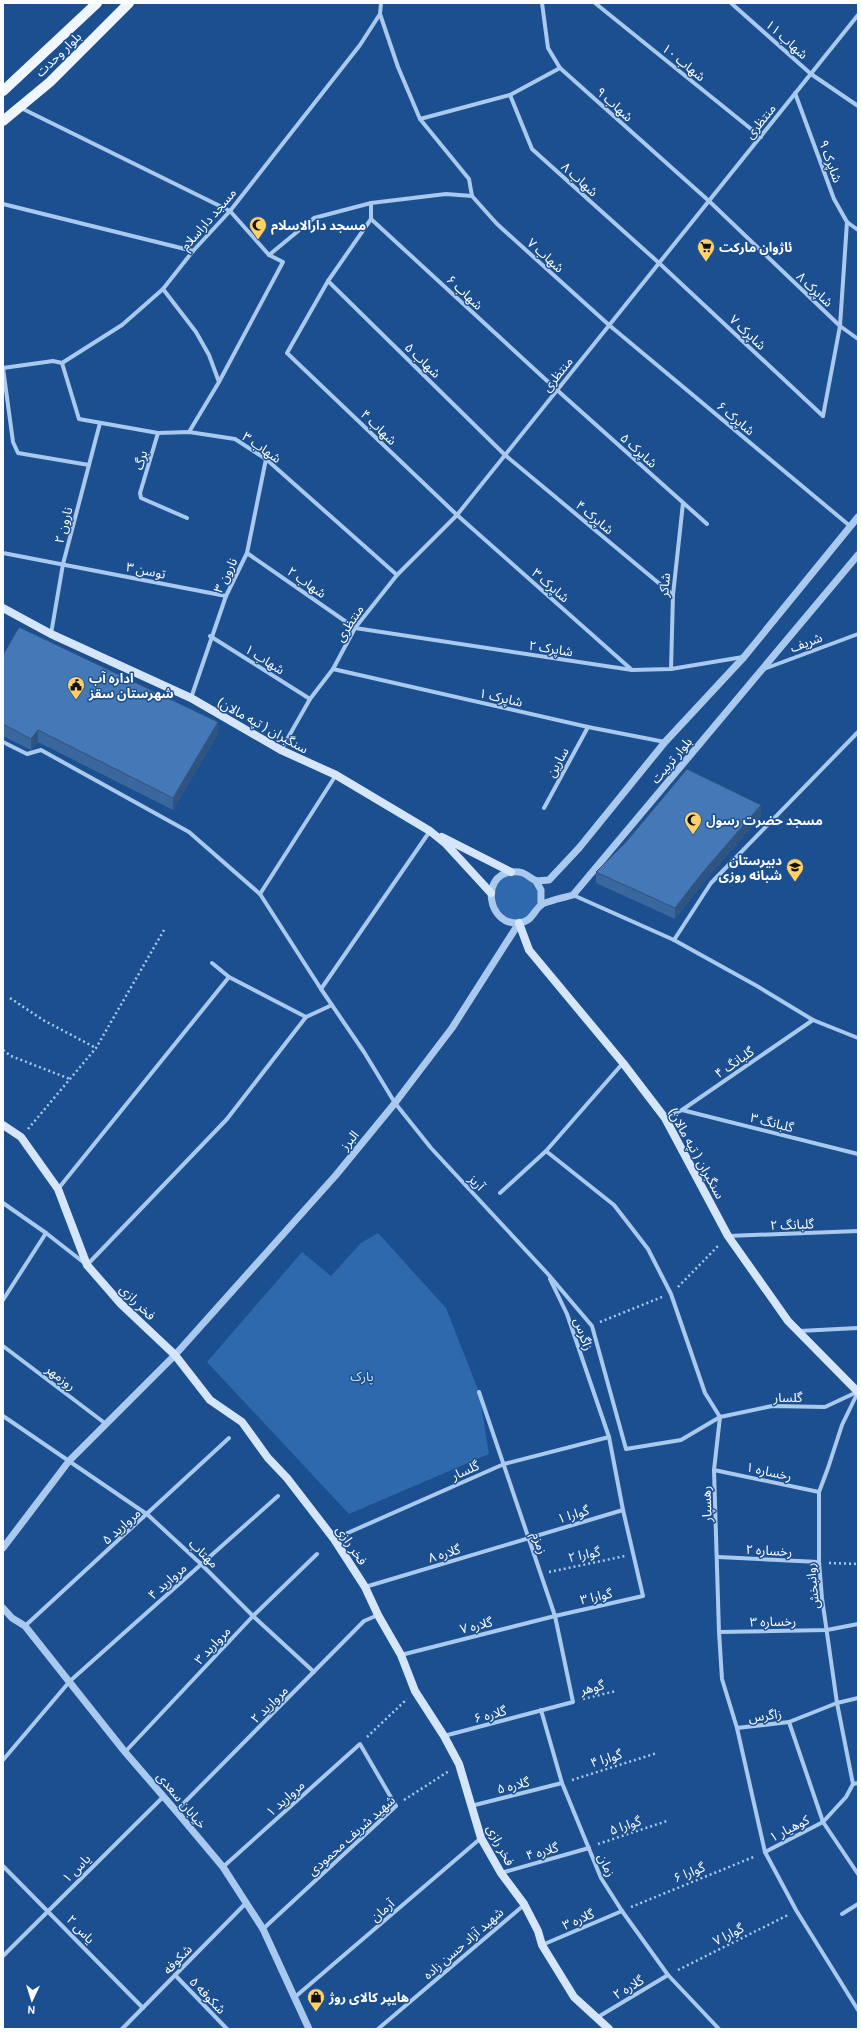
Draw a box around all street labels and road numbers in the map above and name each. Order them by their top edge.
street label: شهاب ۱۱ [762,16,811,63]
street label: بلوار وحدت [32,28,84,80]
street label: شهاب ۱۰ [658,40,709,85]
street label: شهاب ۹ [593,83,637,125]
street label: منتظری [741,100,780,142]
street label: شاپرک ۹ [814,137,846,185]
street label: شهاب ۸ [558,158,602,200]
street label: مسجد داراسلام [177,185,241,255]
street label: شهاب ۷ [524,234,568,276]
street label: شاپرک ۸ [792,268,837,311]
street label: شهاب ۶ [443,271,486,314]
street label: شاپرک ۷ [725,311,770,354]
street label: شهاب ۵ [401,339,444,382]
street label: منتظری [538,353,577,395]
street label: شاپرک ۶ [713,398,758,440]
street label: شهاب ۴ [357,406,400,449]
street label: شهاب ۳ [239,428,285,467]
street label: شاپرک ۵ [616,429,661,472]
street label: برگ [129,448,151,472]
street label: شاپرک ۴ [572,497,617,539]
street label: نارون ۲ [50,505,76,545]
street label: نارون ۳ [210,555,241,596]
street label: توسن ۳ [125,558,167,583]
street label: شهاب ۲ [284,563,330,602]
street label: شاپرک ۳ [528,564,573,607]
street label: شاکر [655,572,673,599]
street label: منتظری [331,602,368,645]
street label: شریف [788,629,824,655]
street label: شاپرک ۲ [528,637,574,661]
street label: شهاب ۱ [242,641,288,678]
street label: شاپرک ۱ [477,684,524,712]
street label: سنگبران ( تپه مالان) [214,693,311,758]
street label: بلوار تربیت [647,734,695,786]
street label: سارین [542,744,573,780]
street label: گلبانگ ۴ [711,1043,757,1081]
street label: سنگبران ( تپه مالان) [664,1105,729,1202]
street label: گلبانگ ۳ [749,1109,796,1135]
street label: البرز [336,1127,362,1154]
street label: آریز [465,1170,489,1194]
street label: گلبانگ ۲ [770,1215,815,1233]
street label: فخر رازی [116,1281,159,1324]
street label: زاگرس [570,1316,597,1353]
street label: روزمهر [41,1360,79,1394]
street label: گلسار [773,1389,803,1405]
street label: گلسار [448,1457,482,1484]
street label: رخساره ۱ [745,1458,793,1484]
street label: رهسپار [697,1486,717,1523]
street label: گوارا ۱ [555,1501,591,1526]
street label: مروارید ۵ [98,1504,144,1548]
street label: فخر رازی [332,1522,371,1569]
street label: زمزم [527,1530,551,1557]
street label: مهتاب [185,1535,222,1572]
street label: گلاره ۸ [426,1540,463,1565]
street label: رخساره ۲ [745,1541,793,1559]
street label: گوارا ۲ [566,1543,602,1565]
street label: مروارید ۴ [144,1559,190,1603]
street label: روانبخش [802,1562,823,1610]
street label: گوارا ۳ [578,1584,614,1607]
street label: گلاره ۷ [458,1613,495,1637]
street label: رخساره ۳ [750,1613,796,1629]
street label: مرواربد ۳ [190,1623,234,1667]
street label: گوهر [577,1676,606,1698]
street label: مروارید ۲ [247,1682,291,1726]
street label: گلاره ۶ [472,1702,509,1726]
street label: زاگرس [747,1705,783,1726]
street label: گوارا ۴ [588,1745,624,1770]
street label: خیابان سعدی [153,1768,211,1833]
street label: گلاره ۵ [495,1773,532,1797]
street label: مروارید ۱ [262,1776,308,1820]
street label: شهید شریف محمودی [304,1791,399,1879]
street label: کوهیار ۱ [766,1811,812,1845]
street label: گوارا ۵ [607,1812,644,1838]
street label: فخر رازی [483,1822,519,1869]
street label: گلاره ۴ [524,1839,561,1863]
street label: یاس ۱ [58,1850,94,1886]
street label: زمان [594,1851,619,1880]
street label: گوارا ۶ [671,1858,708,1886]
street label: آرمان [367,1894,399,1926]
street label: شهید آزاد حسن زاده [420,1904,507,1983]
street label: گلاره ۳ [560,1905,597,1933]
street label: یاس ۲ [63,1911,99,1947]
street label: گوارا ۷ [710,1919,747,1949]
street label: شکوفه [159,1941,195,1977]
street label: گلاره ۲ [610,1971,647,2002]
street label: شکوفه ۵ [186,1973,230,2017]

